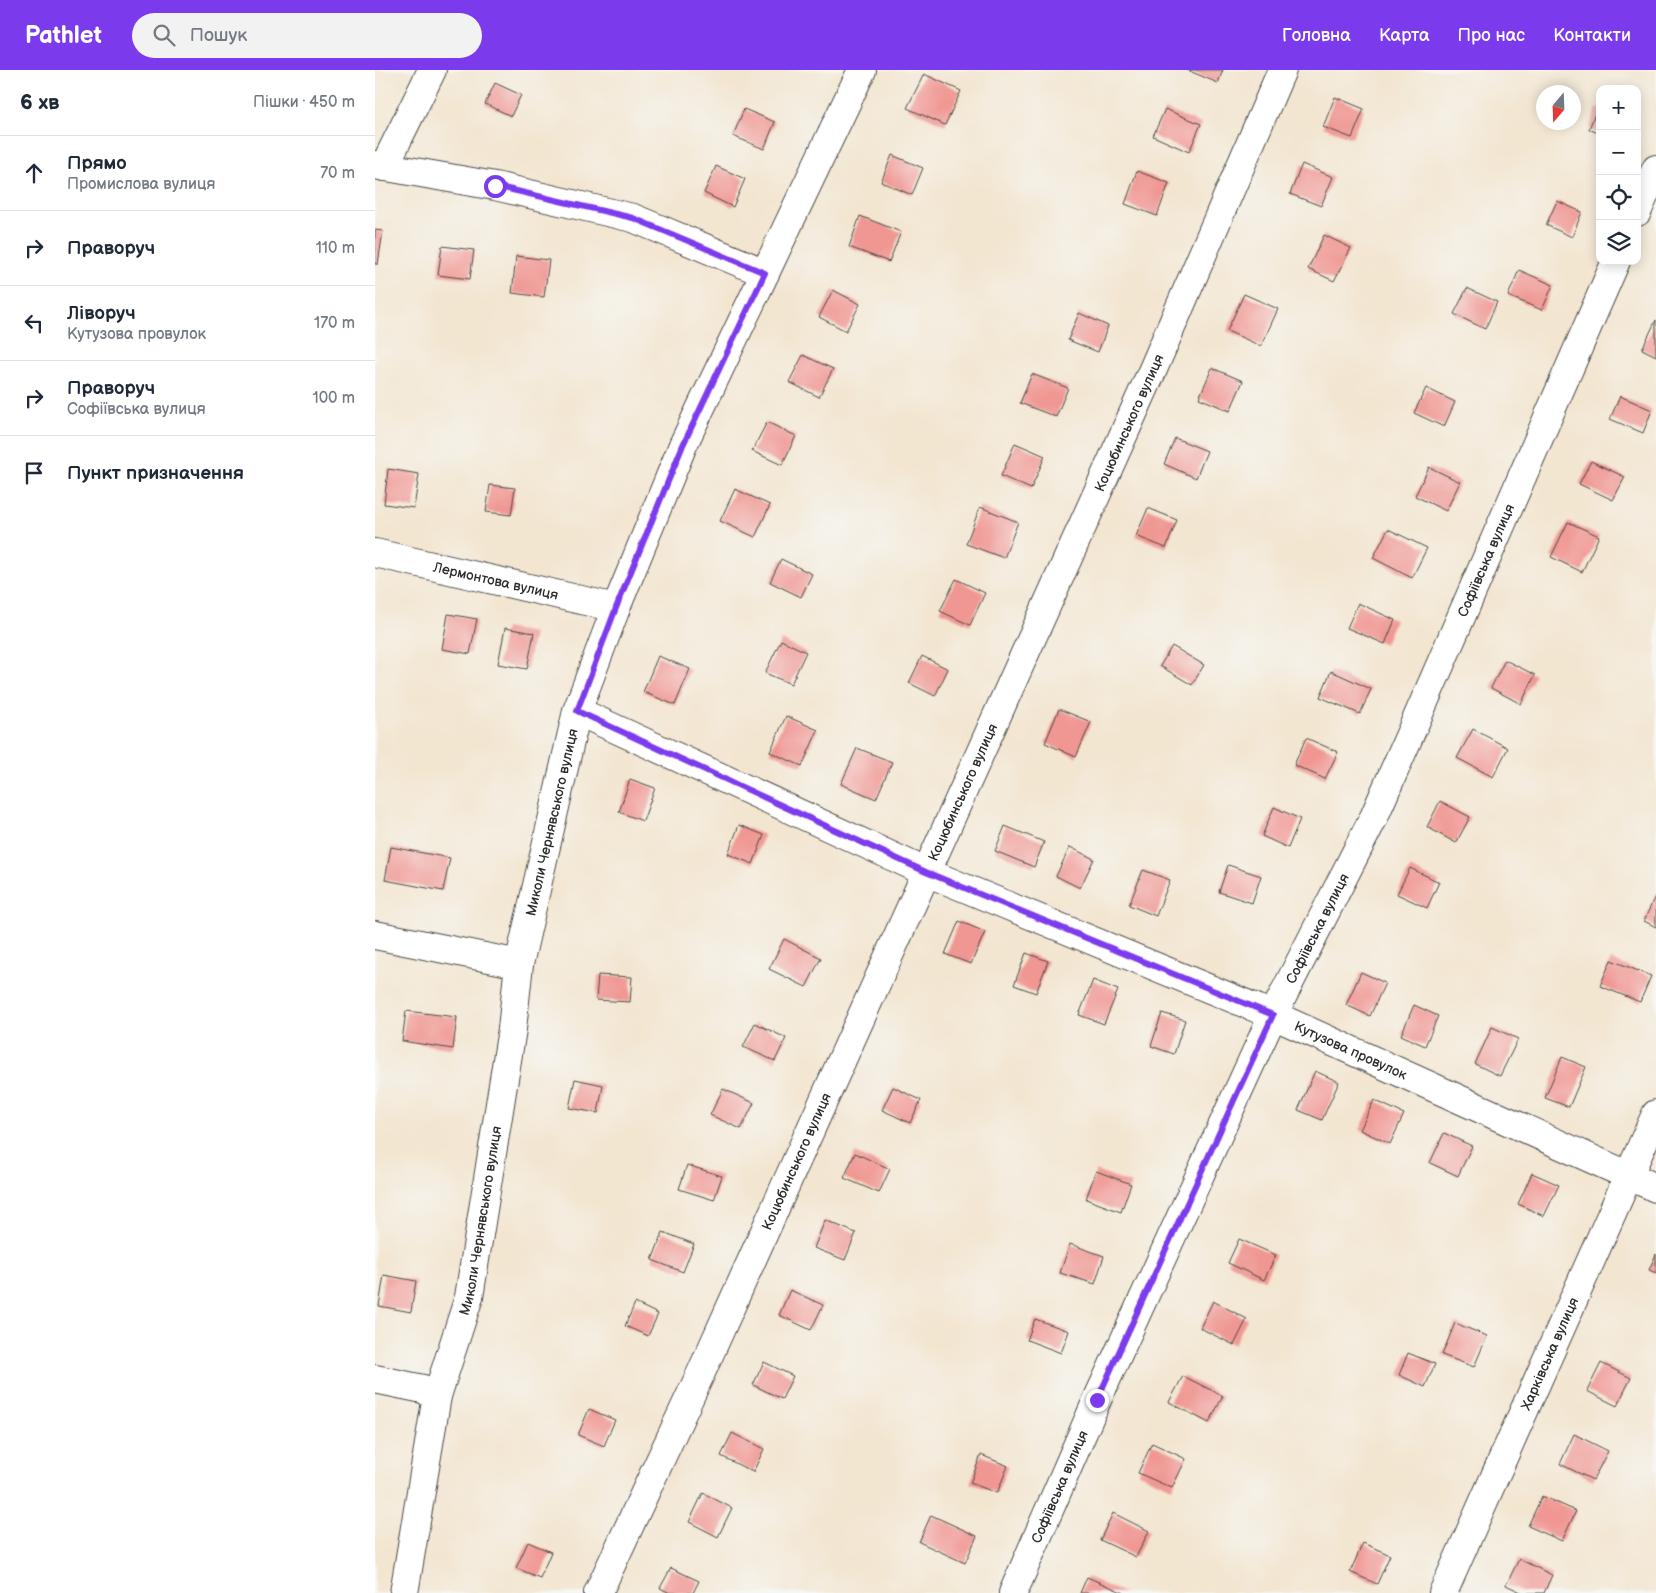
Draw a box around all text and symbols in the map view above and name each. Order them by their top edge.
search box [132,13,482,58]
text: Pathlet [25,21,102,50]
icon: search [150,21,178,49]
text: Пошук [190,24,247,47]
text: Головна [1282,25,1351,46]
text: Карта [1379,25,1430,46]
text: Про нас [1458,25,1525,46]
text: Контакти [1553,25,1631,46]
north arrow [1536,85,1581,130]
map controls [1596,85,1641,265]
button: + [1596,85,1641,130]
text: 6 хв [20,90,59,115]
text: Пішки · 450 m [253,93,355,112]
button: − [1596,130,1641,175]
text: Прямо [67,152,127,175]
icon: ahead [20,159,48,187]
text: 70 m [320,164,355,183]
text: Промислова вулиця [67,175,215,194]
route start [484,175,507,198]
button: locate [1596,175,1641,220]
button: layers [1596,220,1641,265]
icon: right [20,234,48,262]
text: Праворуч [67,237,155,260]
text: 110 m [316,239,355,258]
text: Ліворуч [67,302,136,325]
icon: left [20,309,48,337]
text: 170 m [314,314,355,333]
text: Кутузова провулок [67,325,206,344]
street label: Коцюбинського вулиця [1091,352,1168,494]
text: Праворуч [67,377,155,400]
icon: right [20,384,48,412]
text: 100 m [312,389,355,408]
text: Софіївська вулиця [67,400,206,419]
icon: arrive [20,459,48,487]
text: Пункт призначення [67,462,244,485]
street label: Софіївська вулиця [1454,501,1518,620]
street label: Лермонтова вулиця [431,558,560,604]
street label: Коцюбинського вулиця [925,721,1001,864]
street label: Миколи Чернявського вулиця [522,727,582,918]
street label: Софіївська вулиця [1282,871,1353,987]
street label: Кутузова провулок [1292,1018,1410,1084]
street label: Коцюбинського вулиця [758,1090,835,1233]
street label: Миколи Чернявського вулиця [456,1125,505,1318]
street label: Харківська вулиця [1517,1295,1582,1413]
route end [1086,1389,1109,1412]
street label: Софіївська вулиця [1028,1428,1092,1546]

